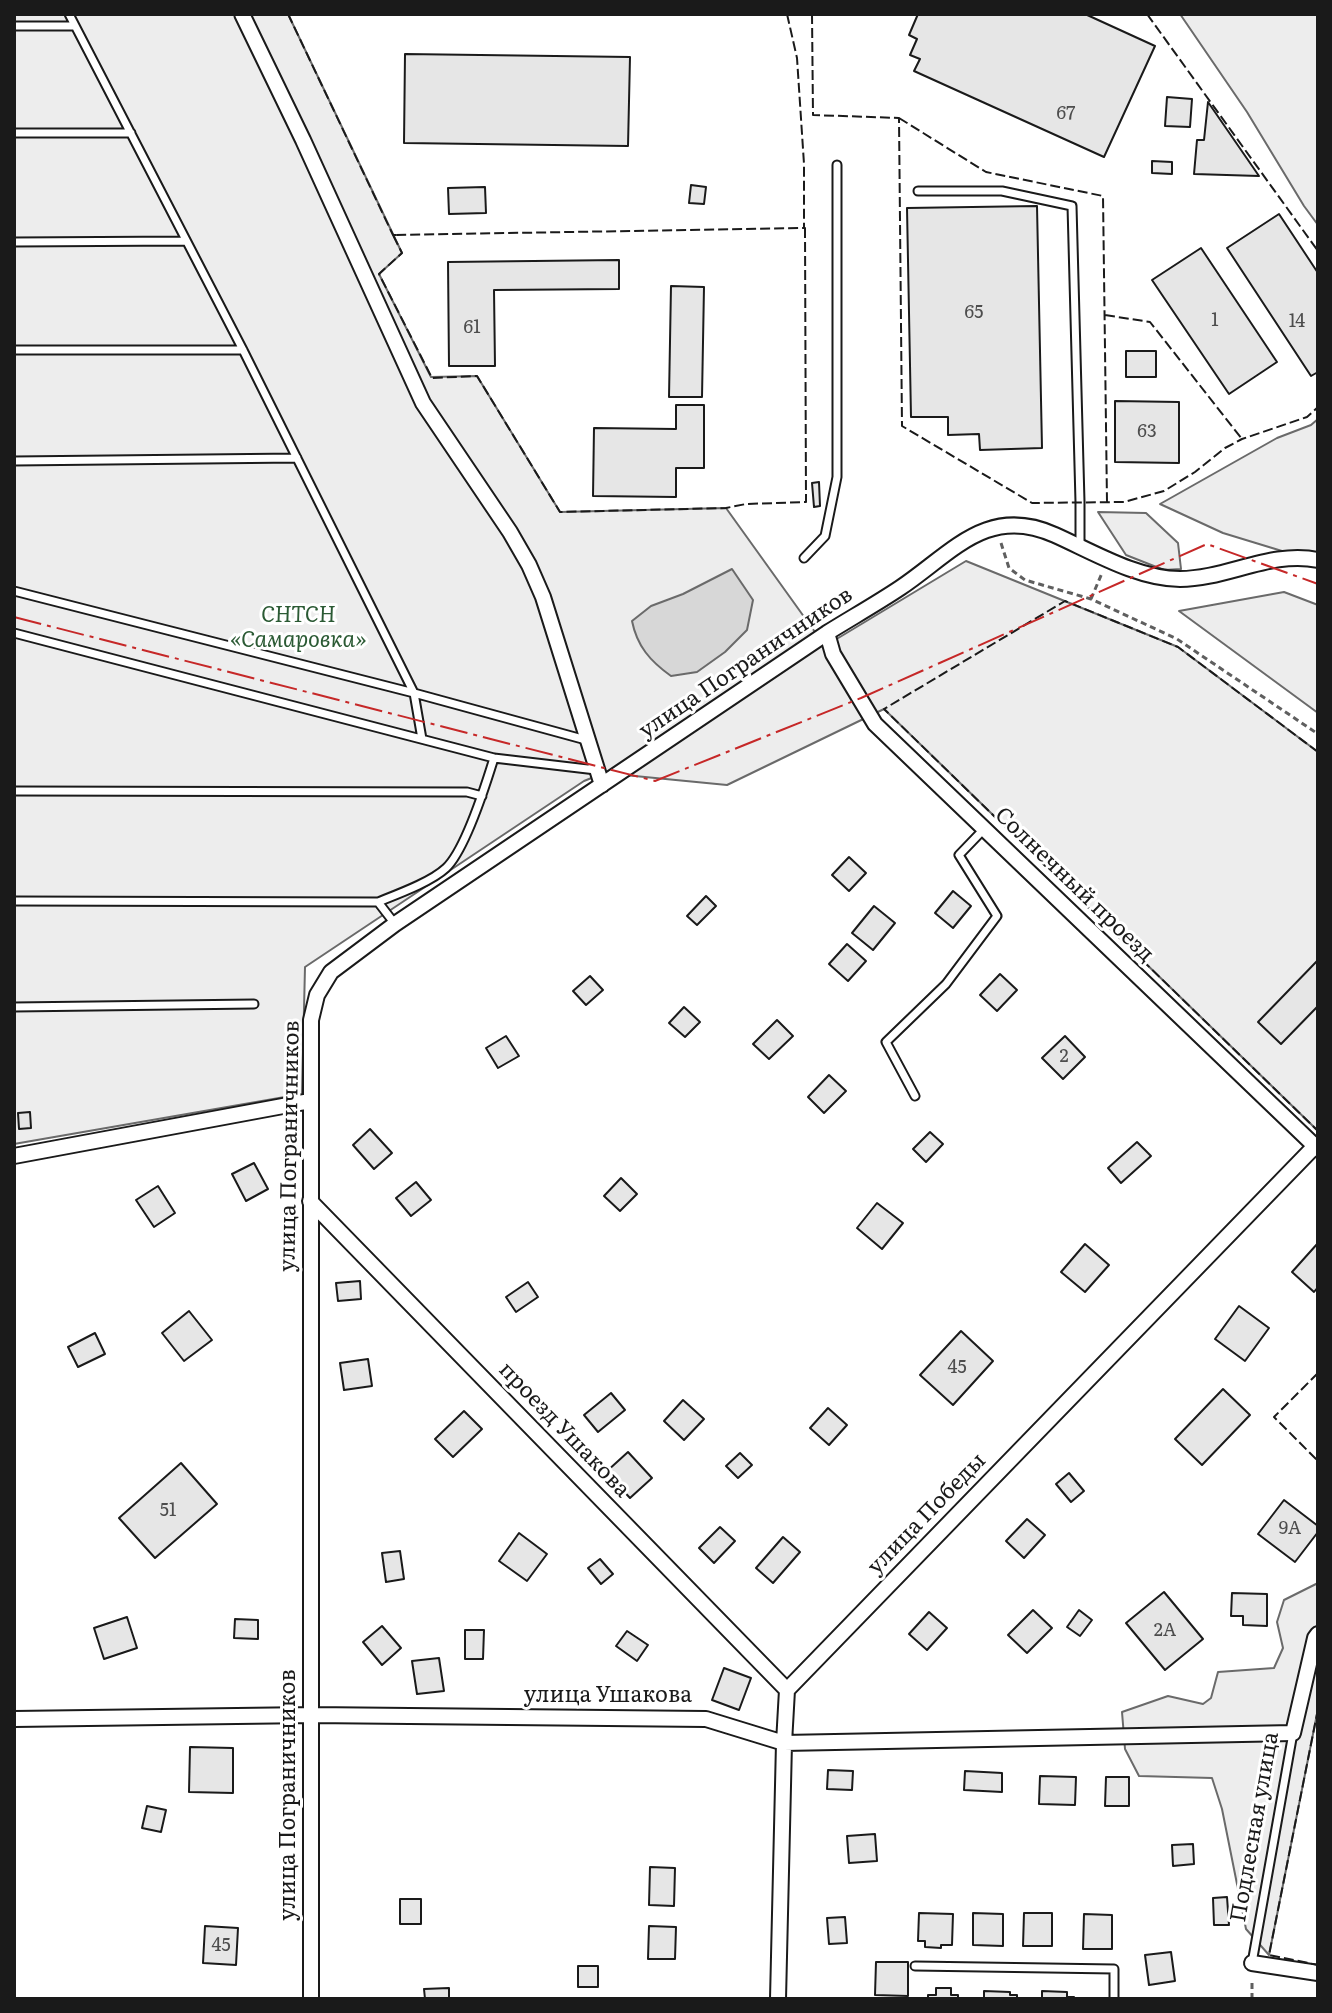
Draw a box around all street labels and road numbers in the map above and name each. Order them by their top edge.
street label: улица Пограничников [634,582,858,744]
street label: Солнечный проезд [989,802,1159,968]
street label: улица Пограничников [275,1020,305,1272]
street label: проезд Ушакова [493,1357,635,1503]
street label: улица Победы [862,1448,992,1580]
street label: улица Пограничников [276,1669,302,1921]
street label: улица Ушакова [524,1683,692,1709]
street label: Подлесная улица [1225,1730,1285,1924]

